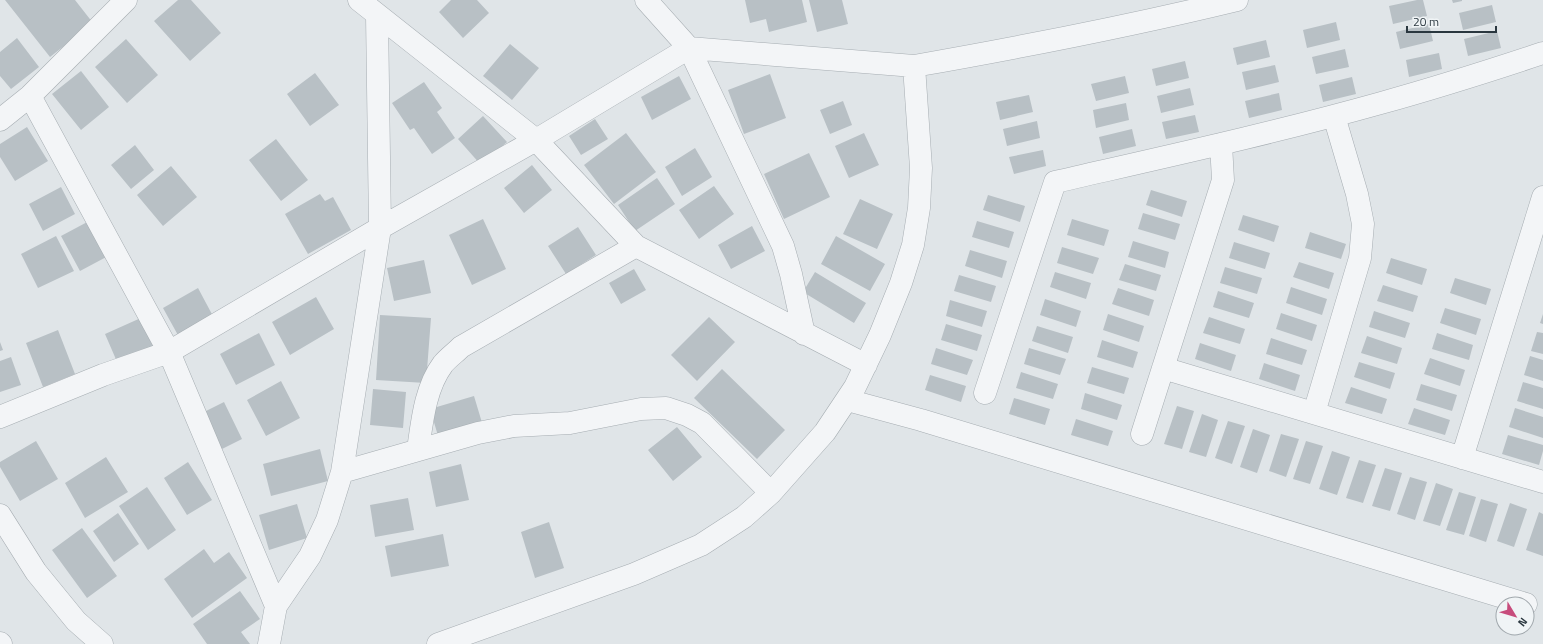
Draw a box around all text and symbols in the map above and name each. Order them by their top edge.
scale bar [1407,8,1496,34]
text: 20 m [1413,12,1439,31]
north arrow [1495,596,1535,636]
text: N [1514,614,1532,630]

